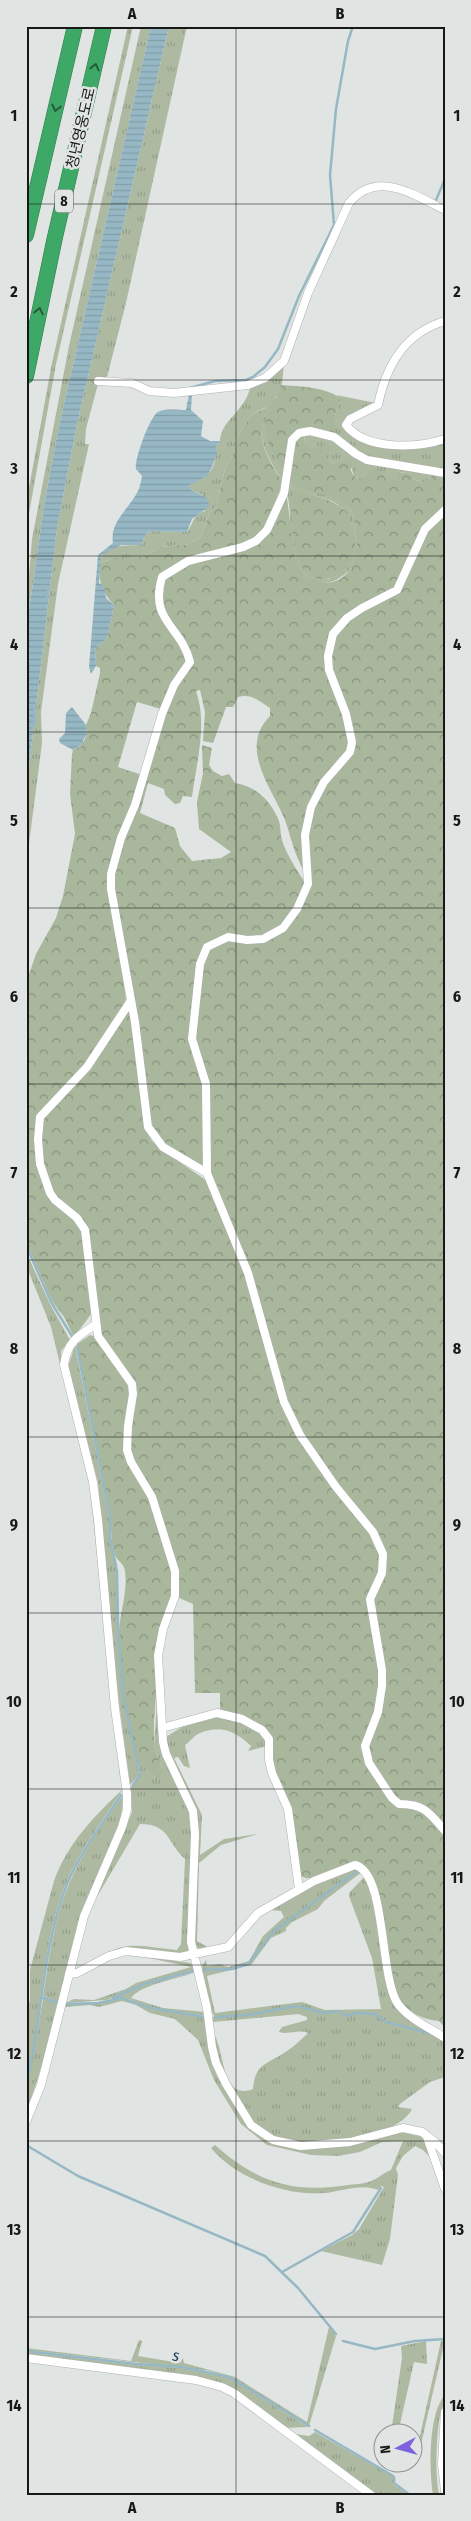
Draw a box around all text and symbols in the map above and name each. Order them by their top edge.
text: A [127,4,137,23]
text: B [336,4,345,23]
one-way arrow [89,62,100,71]
street label: 청년영웅도로 [63,86,99,170]
one-way arrow [51,103,62,112]
text: 1 [11,106,17,125]
text: 1 [454,106,460,125]
road number: 8 [55,190,73,212]
text: 2 [9,282,18,301]
text: 2 [452,282,461,301]
one-way arrow [34,306,44,315]
text: 3 [9,459,18,478]
text: 3 [452,459,461,478]
text: 4 [10,635,18,654]
text: 4 [453,635,461,654]
text: 5 [10,811,18,830]
text: 5 [453,811,461,830]
text: 6 [10,987,18,1006]
text: 6 [453,987,461,1006]
text: 7 [11,1163,18,1182]
text: 7 [454,1163,461,1182]
text: 8 [10,1339,19,1358]
text: 8 [453,1339,462,1358]
text: 9 [10,1515,18,1534]
text: 9 [453,1515,461,1534]
text: 10 [6,1692,22,1711]
text: 10 [449,1692,465,1711]
text: 11 [7,1868,21,1887]
text: 11 [450,1868,464,1887]
text: 12 [7,2044,22,2063]
text: 12 [450,2044,465,2063]
text: 13 [7,2220,22,2239]
text: 13 [450,2220,465,2239]
water label: s [170,2346,181,2365]
text: 14 [7,2396,22,2415]
text: 14 [450,2396,465,2415]
north arrow [374,2424,424,2474]
text: N [377,2444,394,2454]
text: A [127,2498,137,2517]
text: B [336,2498,345,2517]

